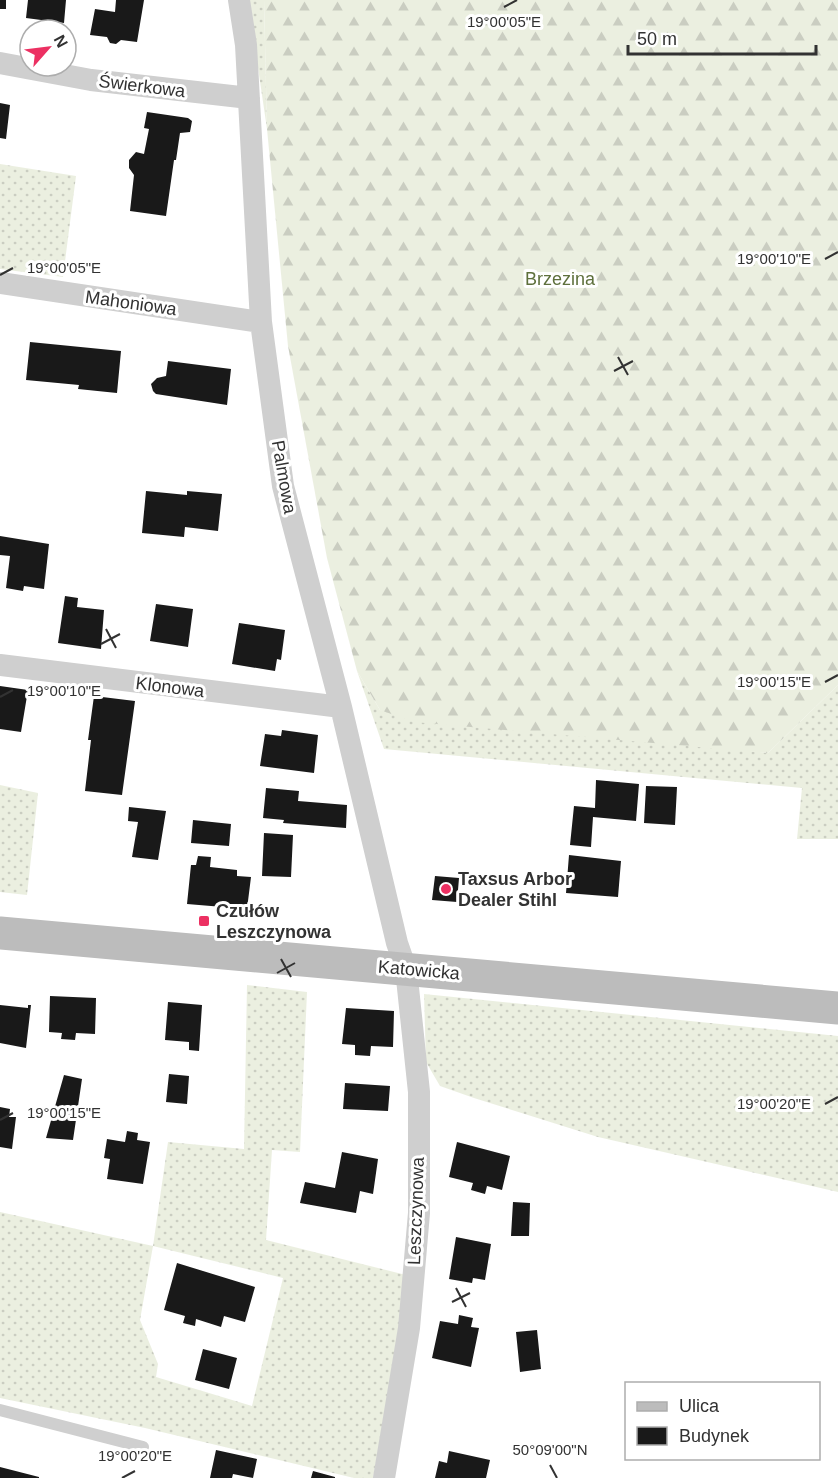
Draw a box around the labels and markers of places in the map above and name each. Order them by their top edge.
place label: Taxsus Arbor Dealer Stihl [458,869,572,910]
marker: Taxsus Arbor Dealer Stihl [439,882,453,896]
place label: Czułów Leszczynowa [216,901,332,942]
marker: Czułów Leszczynowa [197,914,211,928]

